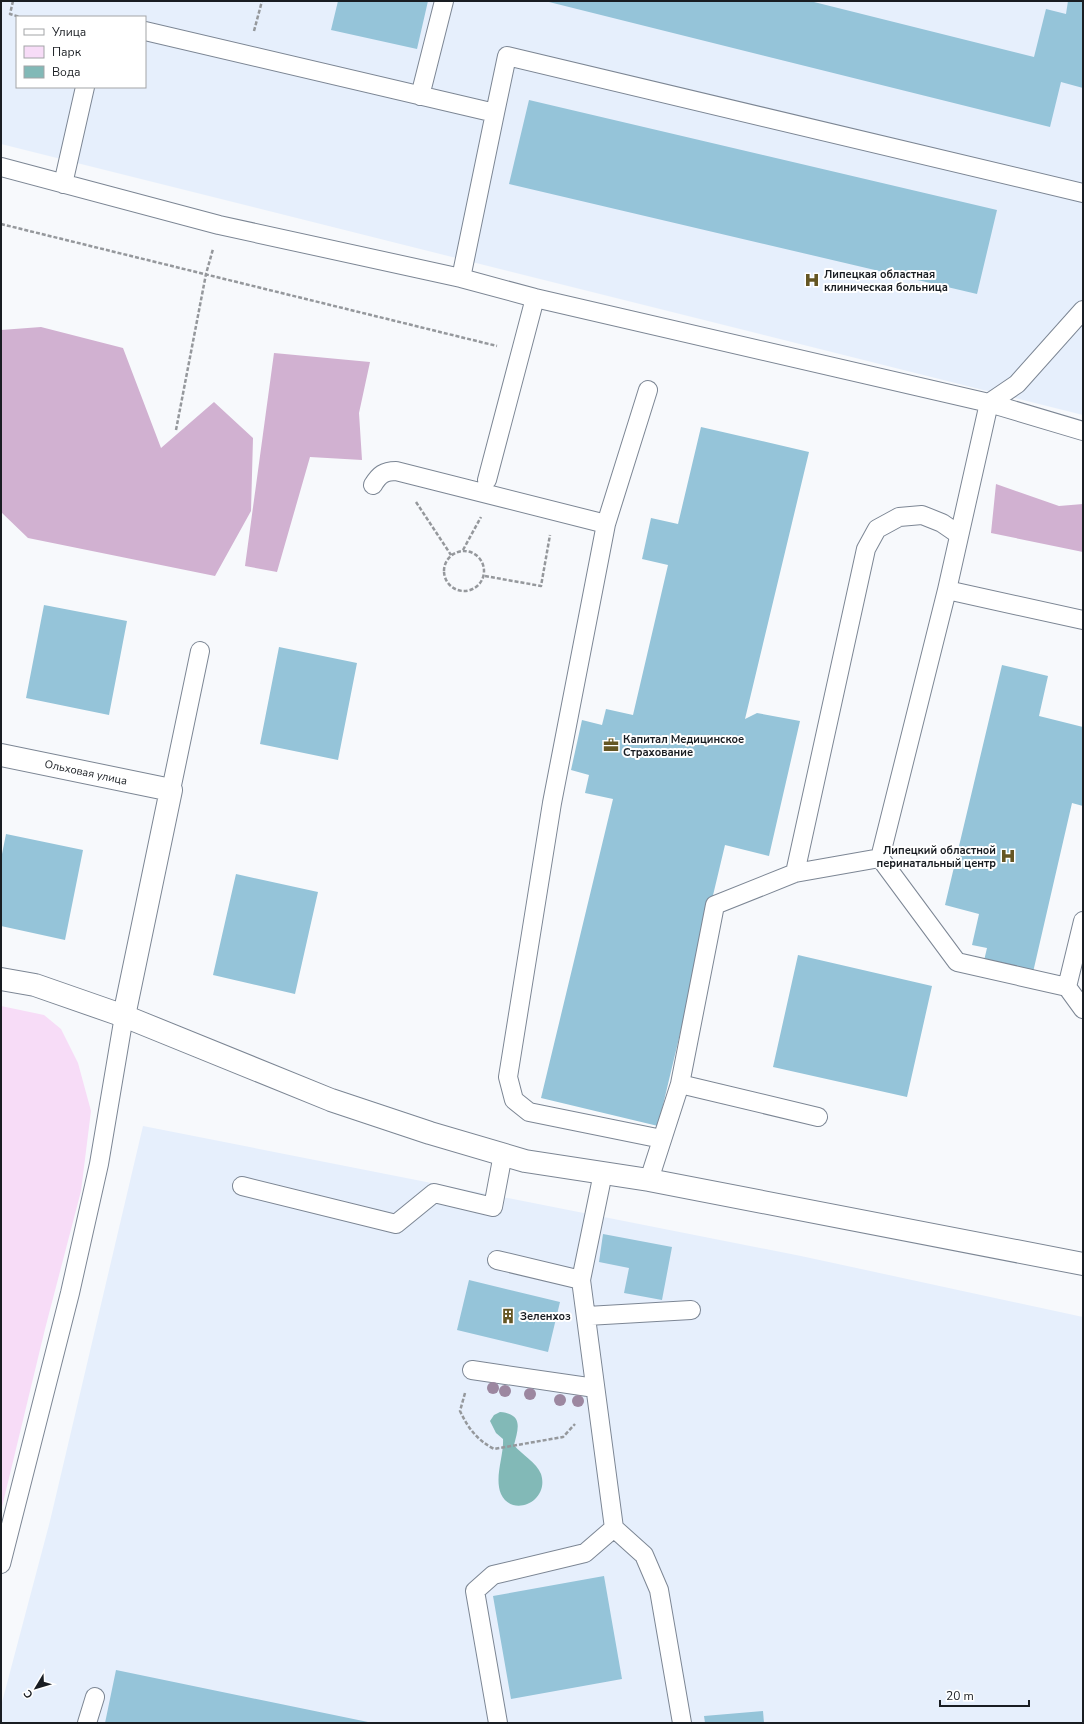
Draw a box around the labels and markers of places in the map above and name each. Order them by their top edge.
place label: Липецкая областная клиническая больница [824,267,948,295]
hospital icon: Липецкая областная клиническая больница [803,271,821,289]
place label: Капитал Медицинское Страхование [623,732,744,760]
office icon: Капитал Медицинское Страхование [602,736,620,754]
place label: Липецкий областной перинатальный центр [876,843,996,871]
hospital icon: Липецкий областной перинатальный центр [999,847,1017,865]
building icon: Зеленхоз [499,1307,517,1325]
place label: Зеленхоз [520,1309,571,1324]

